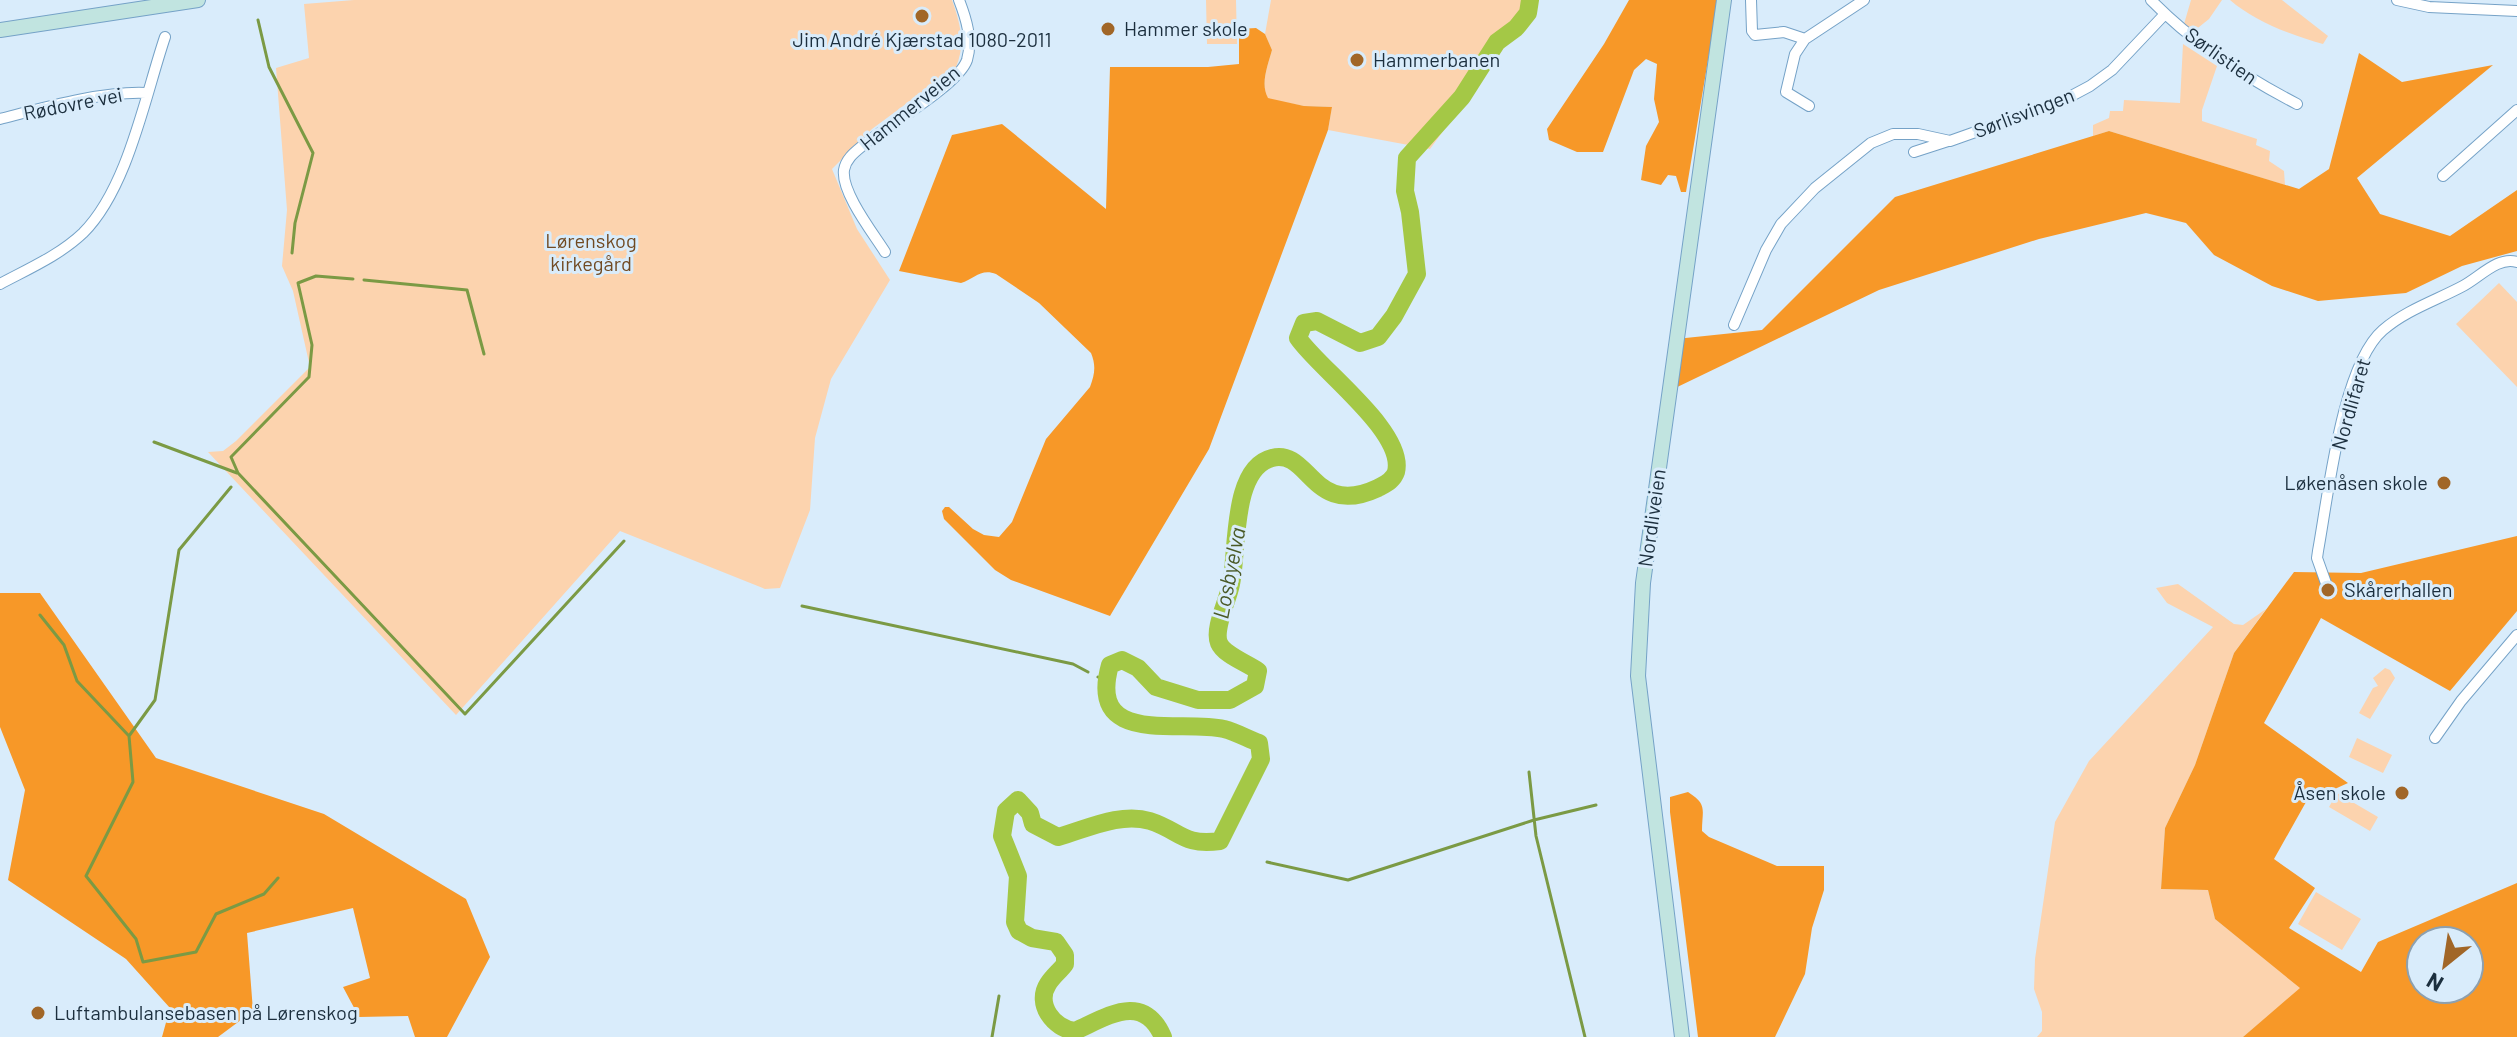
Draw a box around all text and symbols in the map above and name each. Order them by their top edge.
marker: Jim André Kjærstad 1080-2011 [913,7,931,25]
place label: Hammer skole [1124,16,1248,40]
marker: Hammer skole [1099,20,1117,38]
street label: Sørlistien [2181,22,2262,89]
place label: Jim André Kjærstad 1080-2011 [792,27,1052,51]
place label: Hammerbanen [1373,47,1500,71]
marker: Hammerbanen [1348,51,1366,69]
street label: Hammerveien [855,60,964,155]
street label: Rødovre vei [21,82,124,124]
street label: Sørlisvingen [1970,82,2077,142]
park label: Lørenskog kirkegård [545,228,637,275]
street label: Nordlifaret [2326,355,2375,452]
street label: Nordliveien [1632,467,1670,568]
place label: Løkenåsen skole [2284,470,2428,494]
marker: Løkenåsen skole [2435,474,2453,492]
water label: Losbyelva [1206,525,1250,621]
place label: Skårerhallen [2344,577,2452,601]
marker: Skårerhallen [2319,581,2337,599]
place label: Åsen skole [2293,780,2386,804]
marker: Åsen skole [2393,784,2411,802]
north arrow [2405,925,2485,1005]
text: N [2422,968,2447,998]
place label: Luftambulansebasen på Lørenskog [54,1000,358,1024]
marker: Luftambulansebasen på Lørenskog [29,1004,47,1022]

